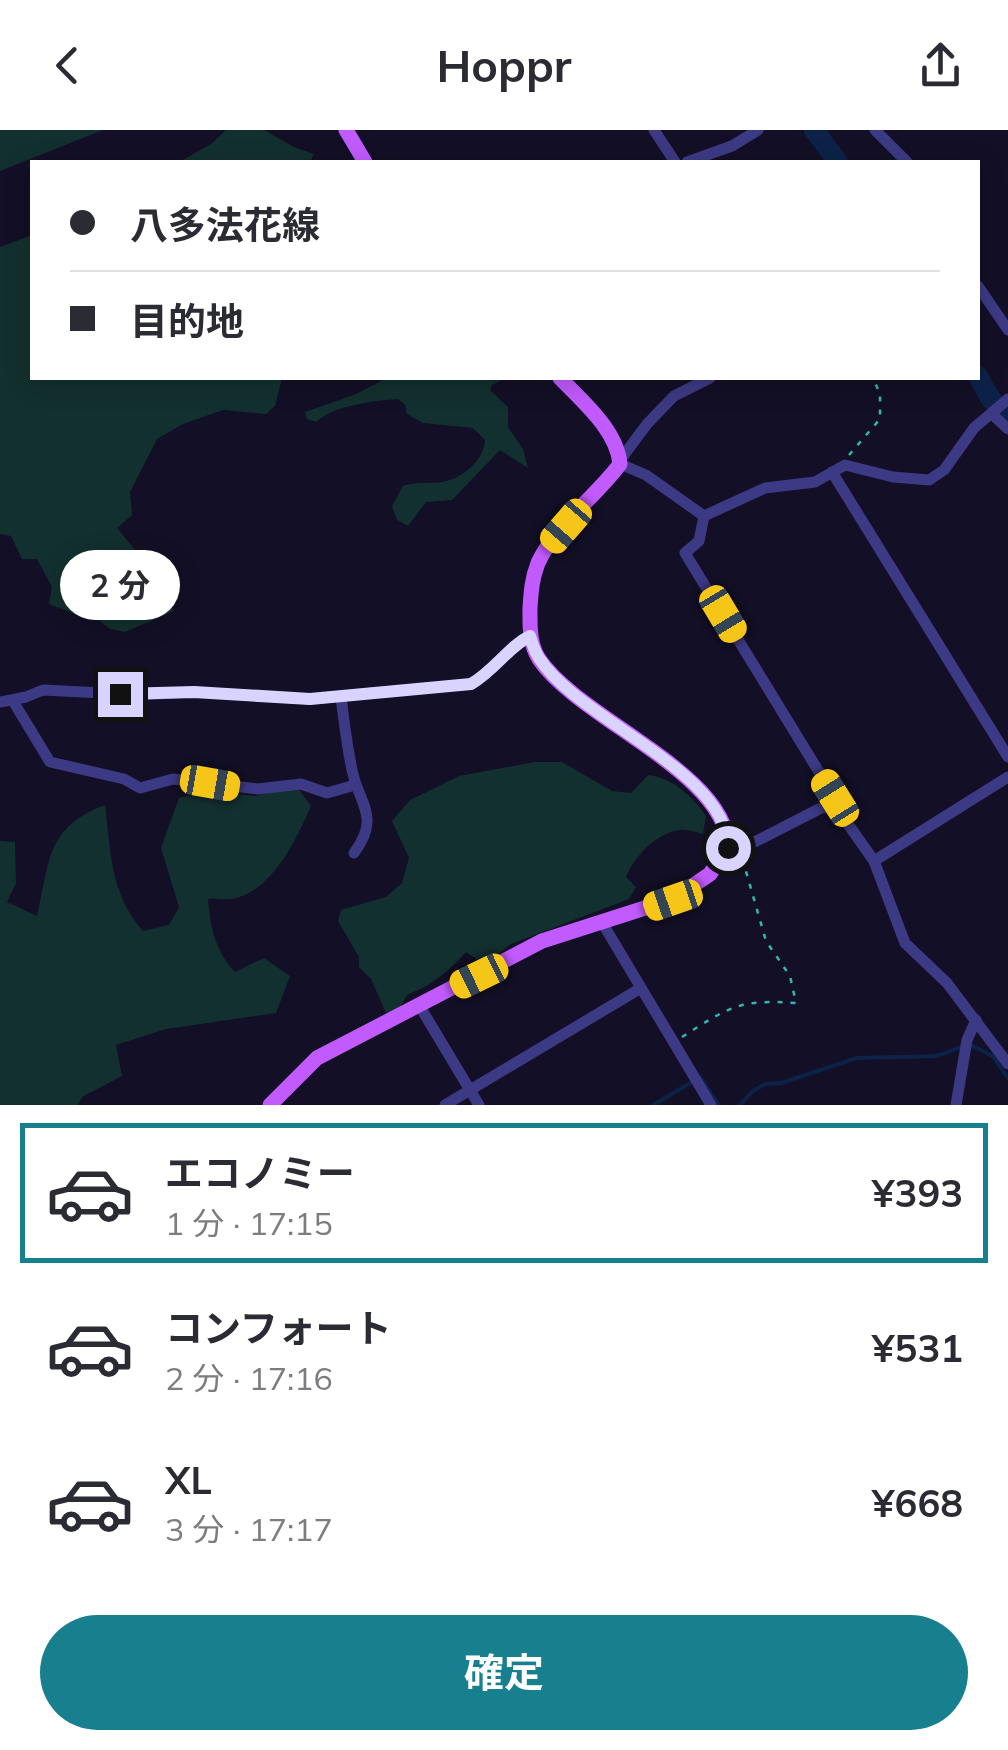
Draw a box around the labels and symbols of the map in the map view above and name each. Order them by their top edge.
car [535,494,597,558]
callout: 2 分 [60,549,180,619]
car [695,581,751,647]
route end [98,672,143,717]
car [178,763,242,803]
car [806,765,864,831]
route start [706,826,751,871]
car [640,876,706,924]
car [445,949,513,1003]

